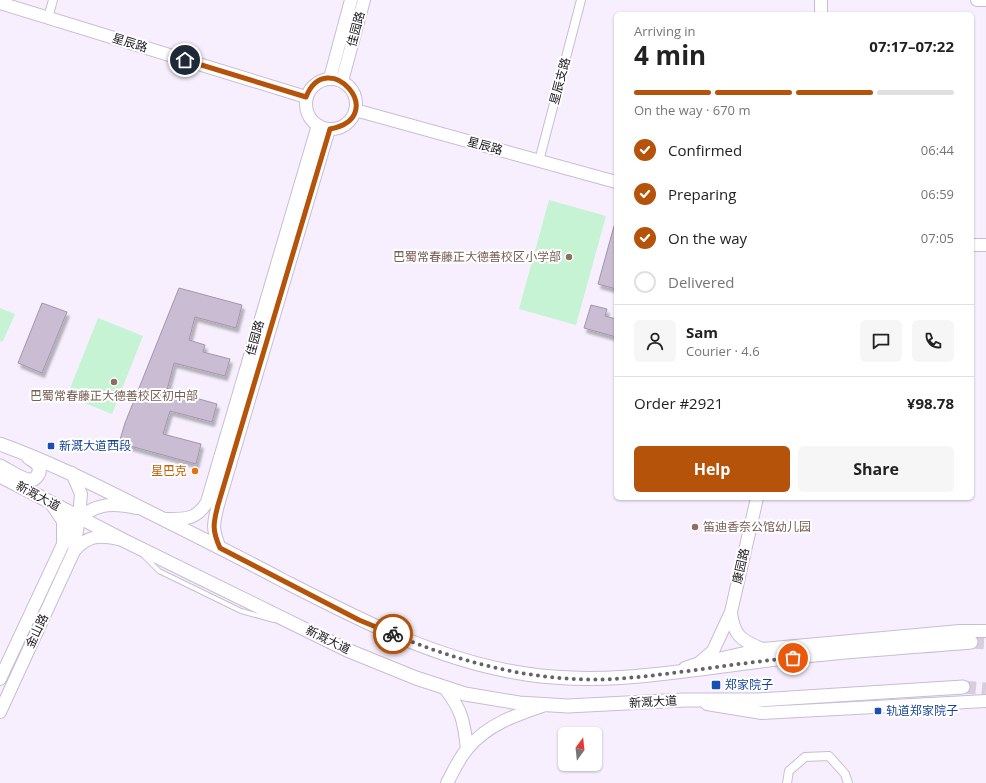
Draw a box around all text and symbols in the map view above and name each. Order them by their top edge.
street label: 佳园路 [343,9,368,48]
text: Arriving in [634,22,696,40]
street label: 星辰路 [110,29,150,56]
text: 07:17–07:22 [869,36,954,56]
text: 4 min [634,37,706,73]
pin [168,43,202,77]
icon: home [174,49,196,71]
street label: 星辰支路 [545,55,574,106]
text: On the way · 670 m [634,101,750,119]
street label: 星辰路 [466,133,505,158]
icon: check [634,139,656,161]
text: Confirmed [668,140,742,160]
text: 06:44 [921,141,954,159]
icon: check [634,183,656,205]
text: Preparing [668,184,736,204]
text: 06:59 [921,185,954,203]
icon: check [634,227,656,249]
text: On the way [668,228,747,248]
text: 07:05 [921,229,954,247]
place label: 巴蜀常春藤正大德善校区小学部 [393,248,561,265]
marker: 巴蜀常春藤正大德善校区小学部 [564,252,574,262]
text: Delivered [668,272,735,292]
street label: 佳园路 [241,318,268,358]
button: person [634,320,676,362]
button: chat [860,320,902,362]
button: phone [912,320,954,362]
text: Sam [686,322,718,342]
text: Courier · 4.6 [686,342,760,360]
marker: 巴蜀常春藤正大德善校区初中部 [109,377,119,387]
place label: 巴蜀常春藤正大德善校区初中部 [30,387,198,404]
text: Order #2921 [634,393,723,413]
text: ¥98.78 [907,393,954,413]
place label: 新溉大道西段 [59,437,131,454]
marker: 新溉大道西段 [46,441,56,451]
button: Help [634,446,790,492]
button: Share [798,446,954,492]
place label: 星巴克 [151,462,187,479]
marker: 星巴克 [190,466,200,476]
street label: 新溉大道 [13,477,63,514]
place label: 笛迪香奈公馆幼儿园 [703,518,811,535]
marker: 笛迪香奈公馆幼儿园 [690,522,700,532]
street label: 康园路 [728,546,753,585]
street label: 金山路 [21,611,52,651]
courier [373,614,413,654]
street label: 新溉大道 [303,621,354,658]
icon: bike [382,623,404,645]
pin [776,641,810,675]
icon: bag [782,647,804,669]
place label: 郑家院子 [725,676,773,693]
marker: 郑家院子 [710,679,722,691]
street label: 新溉大道 [629,692,677,711]
place label: 轨道郑家院子 [886,702,958,719]
marker: 轨道郑家院子 [873,706,883,716]
north arrow [558,727,602,771]
map controls [558,727,602,771]

